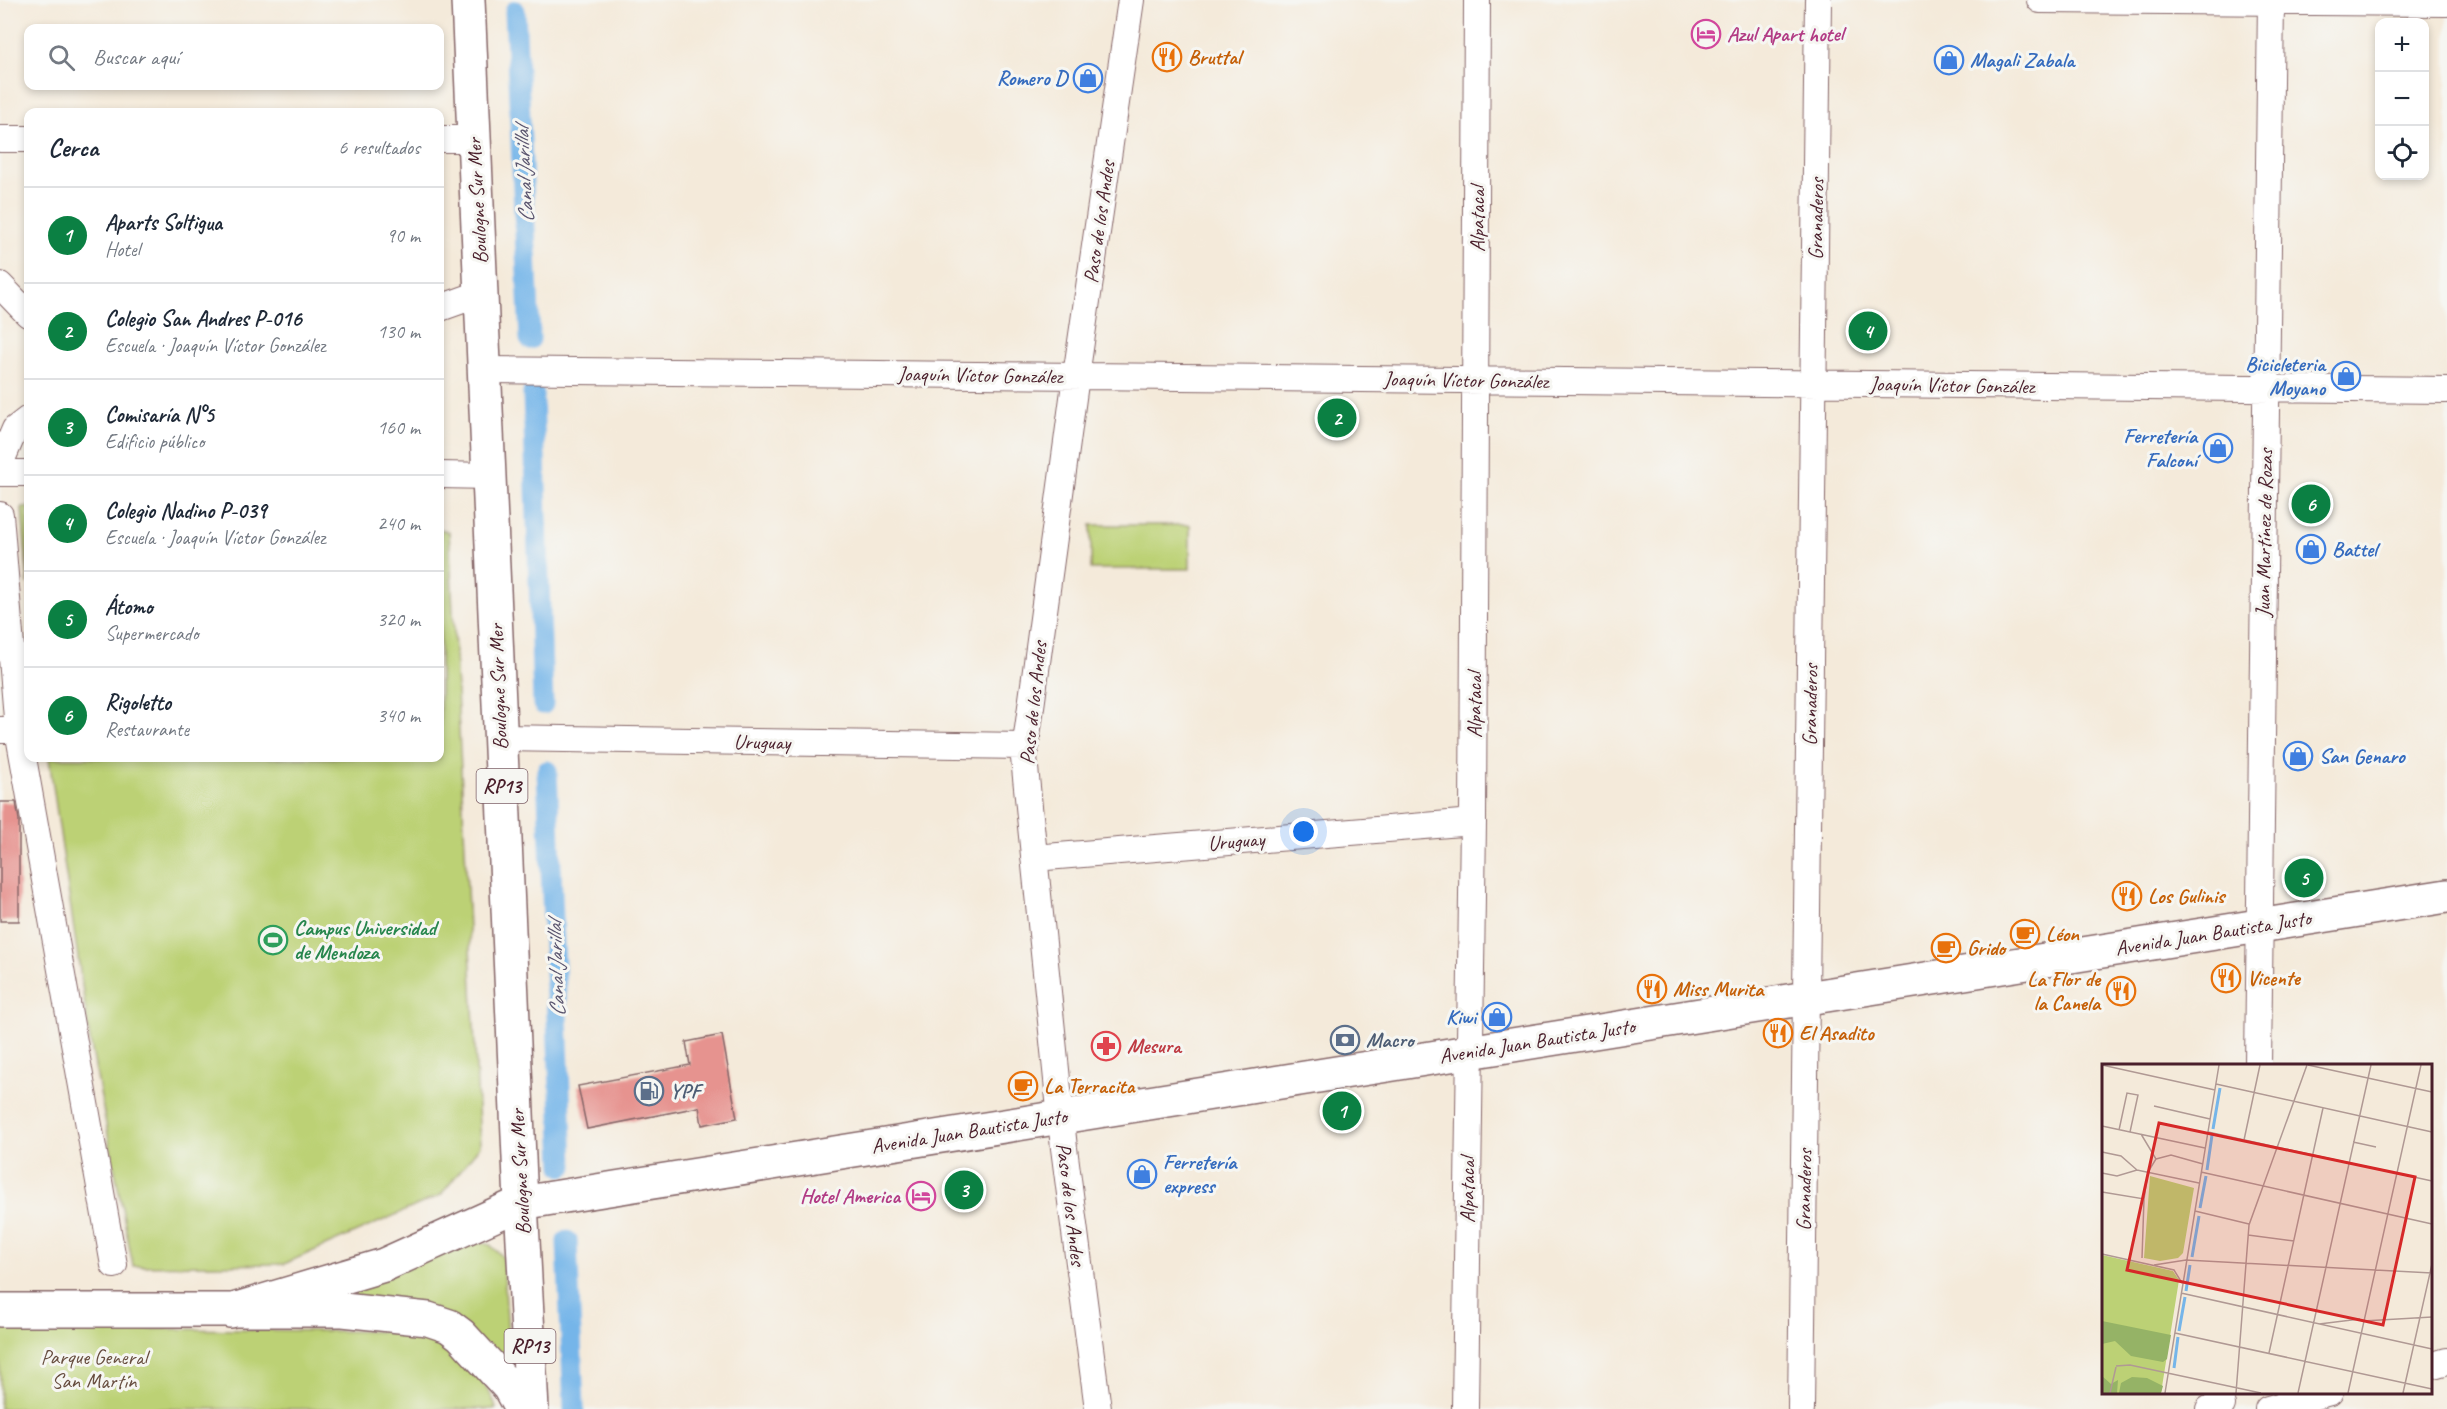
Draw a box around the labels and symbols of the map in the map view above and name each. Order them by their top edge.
hotel icon: Azul Apart hotel [1690,18,1722,50]
place label: Azul Apart hotel [1727,21,1848,47]
restaurant icon: Bruttal [1151,41,1183,73]
place label: Bruttal [1188,44,1245,70]
shop icon: Magali Zabala [1933,44,1965,76]
place label: Magali Zabala [1970,47,2076,73]
shop icon: Romero D [1072,62,1104,94]
place label: Romero D [997,65,1070,91]
water label: Canal Jarillal [507,119,540,223]
street label: Boulogne Sur Mer [461,136,493,265]
street label: Paso de los Andes [1078,157,1121,285]
street label: Granaderos [1802,176,1830,260]
street label: Alpatacal [1464,182,1490,252]
pin: 4 [1848,308,1888,354]
place label: Bicicleteria Moyano [2245,351,2327,401]
shop icon: Bicicleteria Moyano [2330,360,2362,392]
street label: Joaquín Víctor González [896,361,1065,389]
street label: Joaquín Víctor González [1382,366,1551,394]
street label: Joaquín Víctor González [1868,371,2037,399]
pin: 2 [1318,396,1356,440]
place label: Ferretería Falconí [2124,423,2201,473]
shop icon: Ferretería Falconí [2202,432,2234,464]
street label: Juan Martínez de Rozas [2250,447,2279,618]
pin: 6 [2292,482,2330,526]
shop icon: Battel [2295,533,2327,565]
place label: Battel [2332,536,2381,562]
street label: Boulogne Sur Mer [483,622,513,750]
street label: Paso de los Andes [1014,638,1053,766]
street label: Granaderos [1796,662,1824,746]
street label: Alpatacal [1461,668,1487,738]
street label: Uruguay [733,729,792,756]
shop icon: San Genaro [2282,740,2314,772]
place label: San Genaro [2319,743,2406,769]
road number: RP13 [476,769,528,803]
your location [1289,817,1318,846]
street label: Uruguay [1207,825,1267,856]
pin: 5 [2284,856,2324,900]
restaurant icon: Los Gulinis [2111,880,2143,912]
place label: Los Gulinis [2148,883,2227,909]
street label: Avenida Juan Bautista Justo [2113,904,2315,961]
water label: Canal Jarillal [540,913,572,1017]
place label: Campus Universidad de Mendoza [294,915,440,965]
cafe icon: Léon [2009,918,2041,950]
place label: Léon [2046,921,2080,947]
sports icon: Campus Universidad de Mendoza [257,924,289,956]
cafe icon: Grido [1930,932,1962,964]
place label: Grido [1967,935,2008,961]
restaurant icon: Vicente [2210,962,2242,994]
place label: Vicente [2247,965,2302,991]
place label: La Flor de la Canela [2027,966,2102,1016]
restaurant icon: Miss Murita [1636,973,1668,1005]
restaurant icon: La Flor de la Canela [2105,975,2137,1007]
place label: Miss Murita [1673,976,1765,1002]
shop icon: Kiwi [1481,1001,1513,1033]
place label: Kiwi [1446,1004,1479,1030]
street label: Avenida Juan Bautista Justo [1437,1012,1639,1069]
restaurant icon: El Asadito [1762,1017,1794,1049]
place label: El Asadito [1799,1020,1875,1046]
bank icon: Macro [1329,1024,1361,1056]
place label: Macro [1366,1027,1416,1053]
pharmacy icon: Mesura [1090,1030,1122,1062]
place label: Mesura [1127,1033,1183,1059]
inset map [2102,1064,2432,1394]
cafe icon: La Terracita [1007,1070,1039,1102]
place label: La Terracita [1044,1073,1136,1099]
fuel station icon: YPF [633,1075,665,1107]
place label: YPF [670,1078,704,1104]
pin: 1 [1322,1088,1362,1134]
street label: Avenida Juan Bautista Justo [869,1102,1071,1159]
street label: Boulogne Sur Mer [504,1107,536,1236]
street label: Paso de los Andes [1051,1141,1092,1269]
street label: Granaderos [1790,1147,1818,1231]
place label: Ferretería express [1163,1149,1238,1199]
street label: Alpatacal [1454,1153,1480,1223]
shop icon: Ferretería express [1126,1158,1158,1190]
pin: 3 [944,1168,984,1212]
hotel icon: Hotel America [905,1180,937,1212]
place label: Hotel America [800,1183,901,1209]
road number: RP13 [504,1329,556,1363]
park label: Parque General San Martín [41,1344,151,1394]

